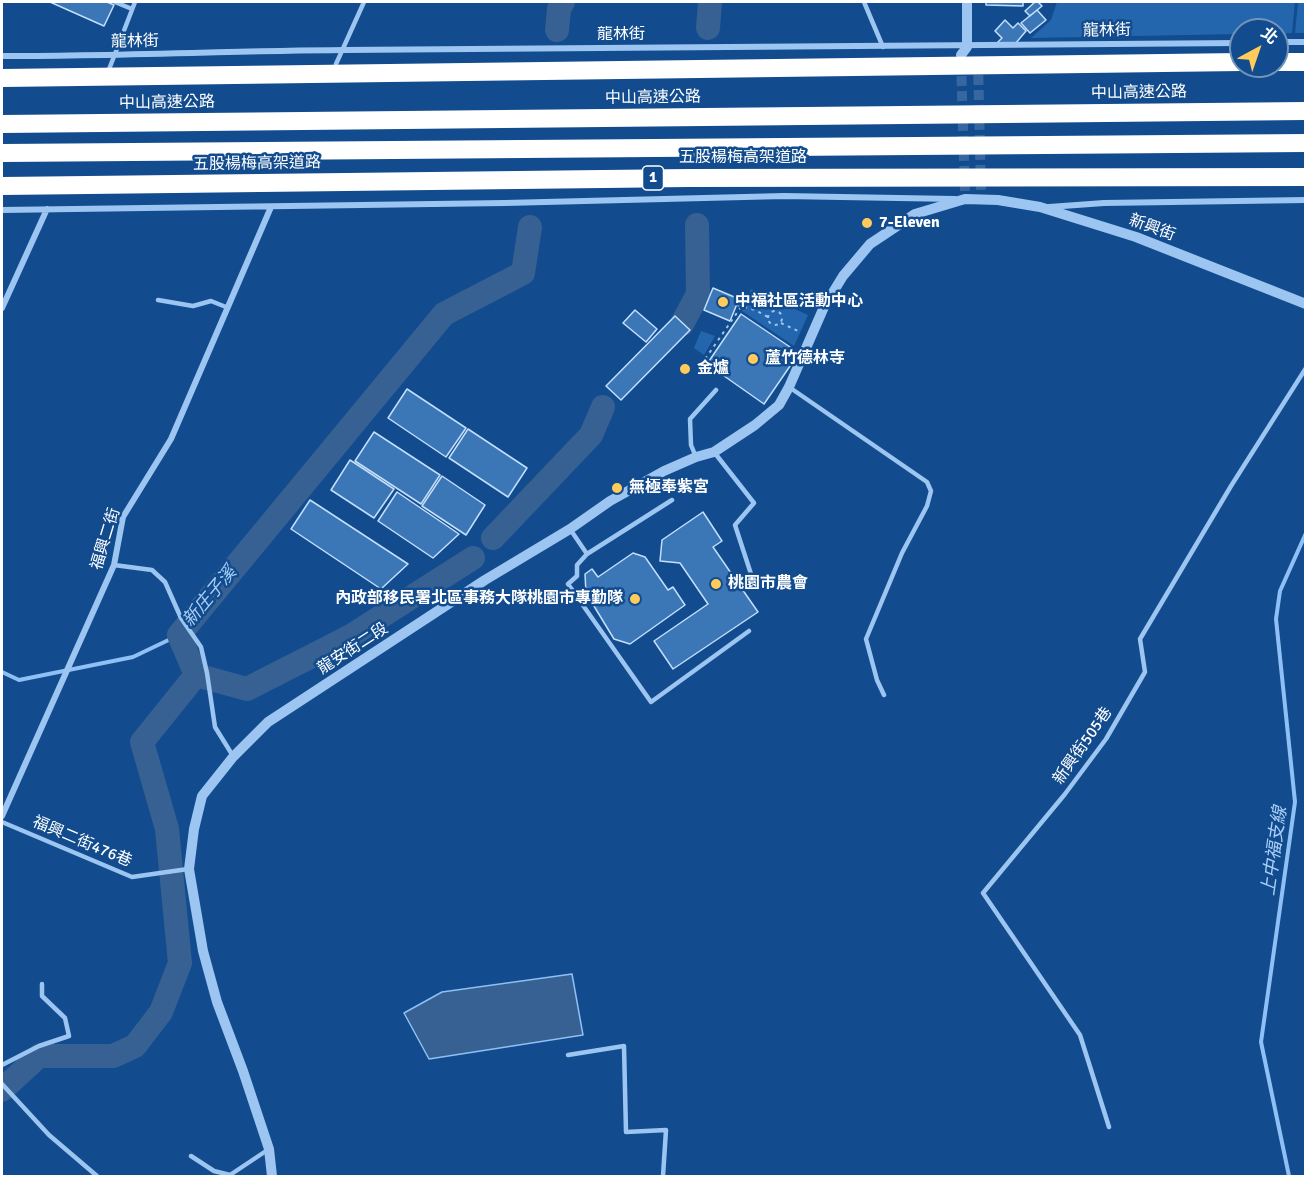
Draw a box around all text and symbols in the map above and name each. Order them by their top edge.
north arrow [1229,18,1289,78]
street label: 龍林街 [1083,21,1131,41]
text: 北 [1257,23,1282,49]
street label: 龍林街 [597,25,645,45]
street label: 龍林街 [111,32,159,52]
street label: 中山高速公路 [1091,83,1187,103]
street label: 中山高速公路 [605,88,701,108]
street label: 中山高速公路 [119,93,215,113]
street label: 五股楊梅高架道路 [679,148,807,168]
street label: 五股楊梅高架道路 [193,153,321,175]
road number: 1 [642,166,664,190]
street label: 新興街 [1126,211,1178,245]
place label: 7-Eleven [879,213,940,233]
marker: 7-Eleven [860,216,874,230]
place label: 中福社區活動中心 [735,292,863,312]
marker: 中福社區活動中心 [716,295,730,309]
place label: 蘆竹德林寺 [765,349,845,369]
marker: 蘆竹德林寺 [746,352,760,366]
place label: 金爐 [697,359,729,379]
marker: 金爐 [678,362,692,376]
place label: 無極奉紫宮 [629,478,709,498]
marker: 無極奉紫宮 [610,481,624,495]
street label: 福興二街 [87,506,125,572]
water label: 新庄子溪 [179,562,241,632]
place label: 桃園市農會 [728,574,808,594]
marker: 桃園市農會 [709,577,723,591]
place label: 內政部移民署北區事務大隊桃園市專勤隊 [335,589,623,609]
marker: 內政部移民署北區事務大隊桃園市專勤隊 [628,592,642,606]
street label: 龍安街二段 [314,619,392,679]
street label: 新興街505巷 [1049,704,1117,788]
water label: 上中福支線 [1258,805,1292,897]
street label: 福興二街476巷 [29,812,135,872]

